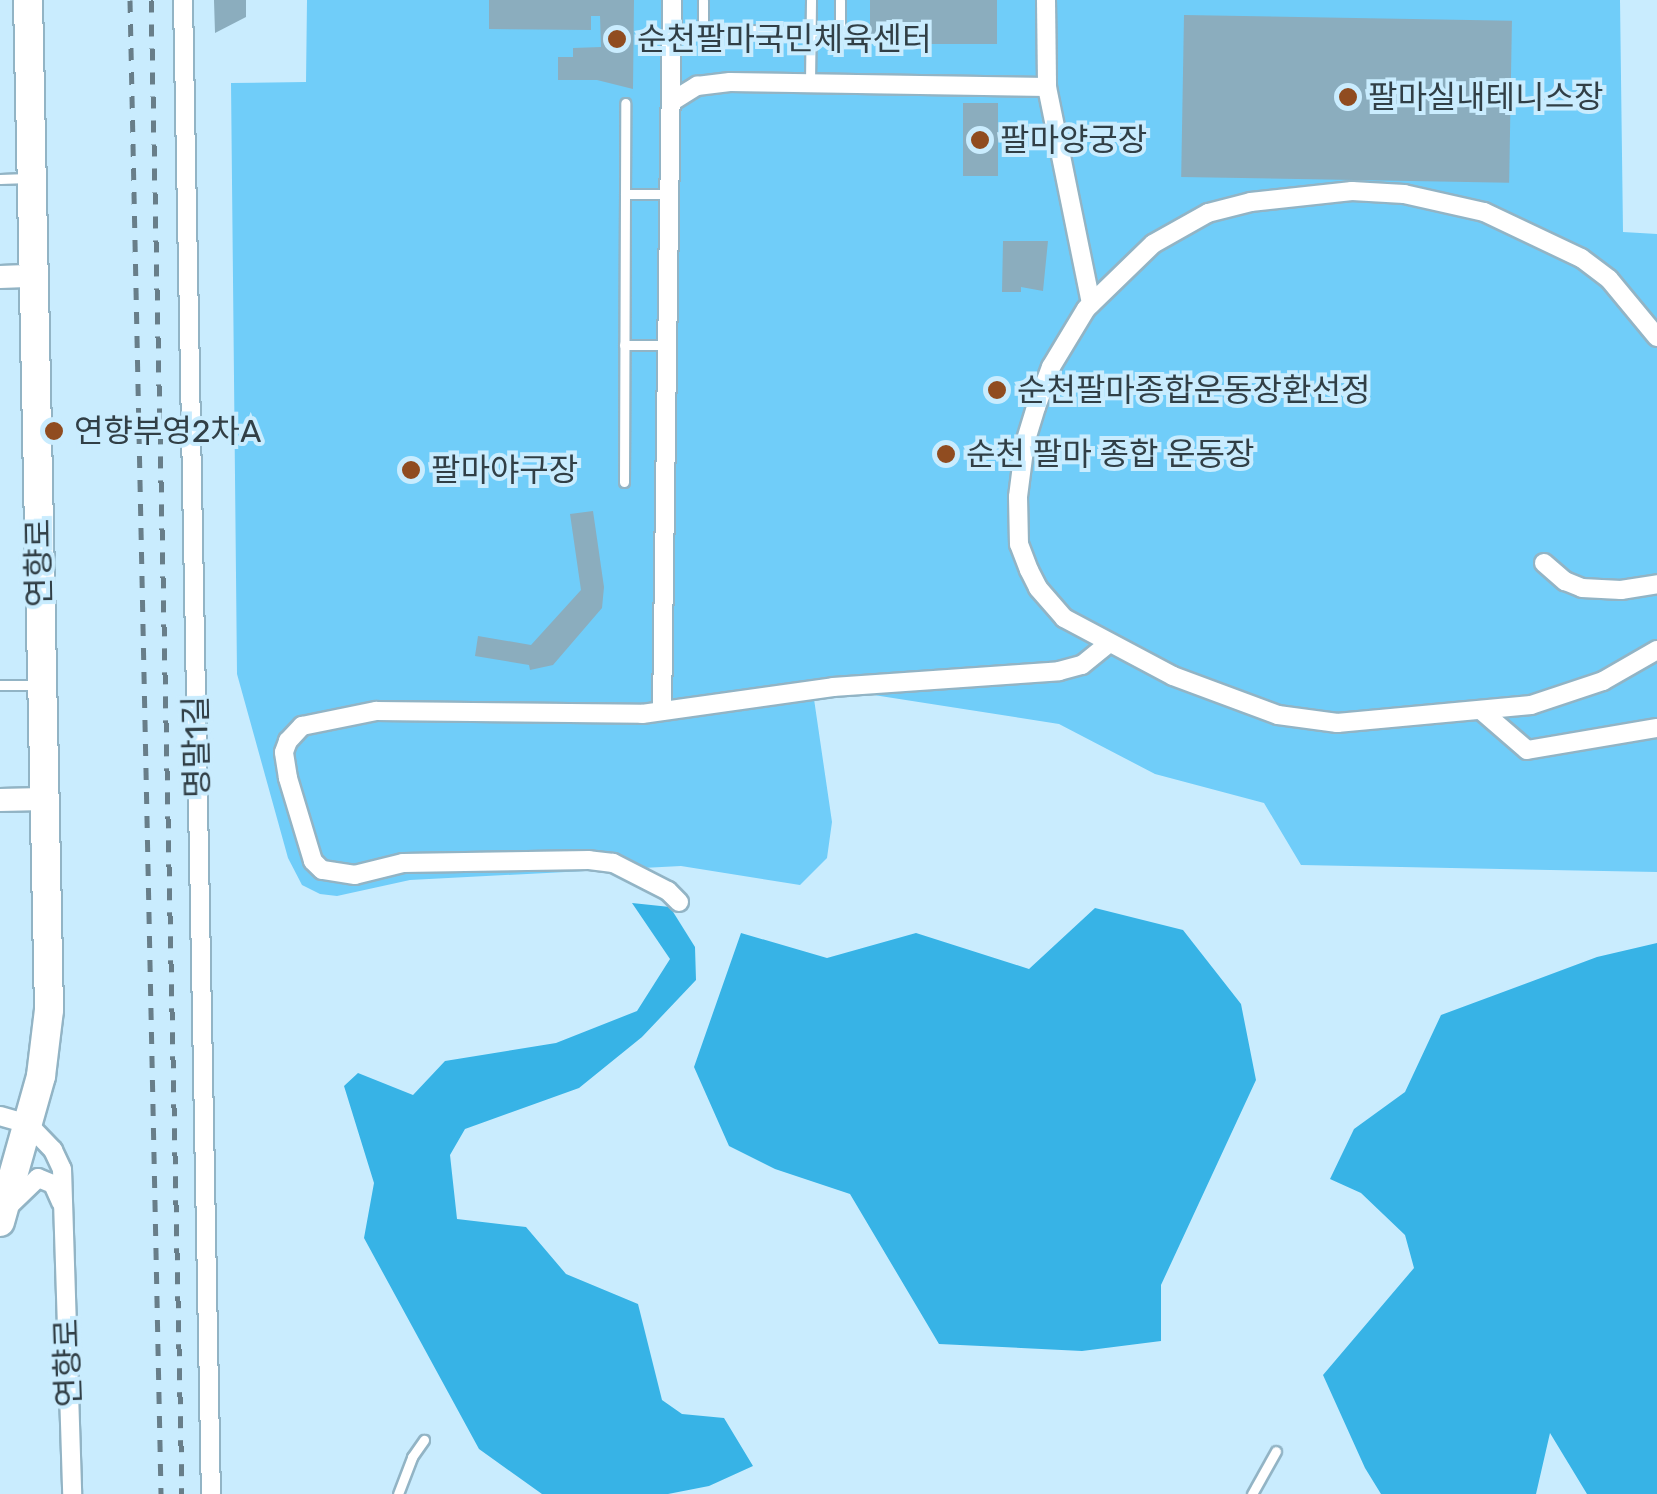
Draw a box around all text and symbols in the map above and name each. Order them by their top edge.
place label: 순천팔마국민체육센터 [637,20,931,58]
marker: 순천팔마국민체육센터 [606,28,628,50]
place label: 팔마실내테니스장 [1368,78,1604,116]
marker: 팔마실내테니스장 [1337,86,1359,108]
place label: 팔마양궁장 [1000,121,1147,159]
marker: 팔마양궁장 [969,129,991,151]
place label: 순천팔마종합운동장환선정 [1017,371,1370,409]
marker: 순천팔마종합운동장환선정 [986,379,1008,401]
place label: 연향부영2차A [74,412,261,450]
marker: 연향부영2차A [43,420,65,442]
place label: 순천 팔마 종합 운동장 [966,435,1254,473]
marker: 순천 팔마 종합 운동장 [935,443,957,465]
place label: 팔마야구장 [431,451,578,489]
marker: 팔마야구장 [400,459,422,481]
street label: 연향로 [19,519,59,607]
street label: 명말1길 [177,696,217,798]
street label: 연향로 [47,1318,89,1408]

